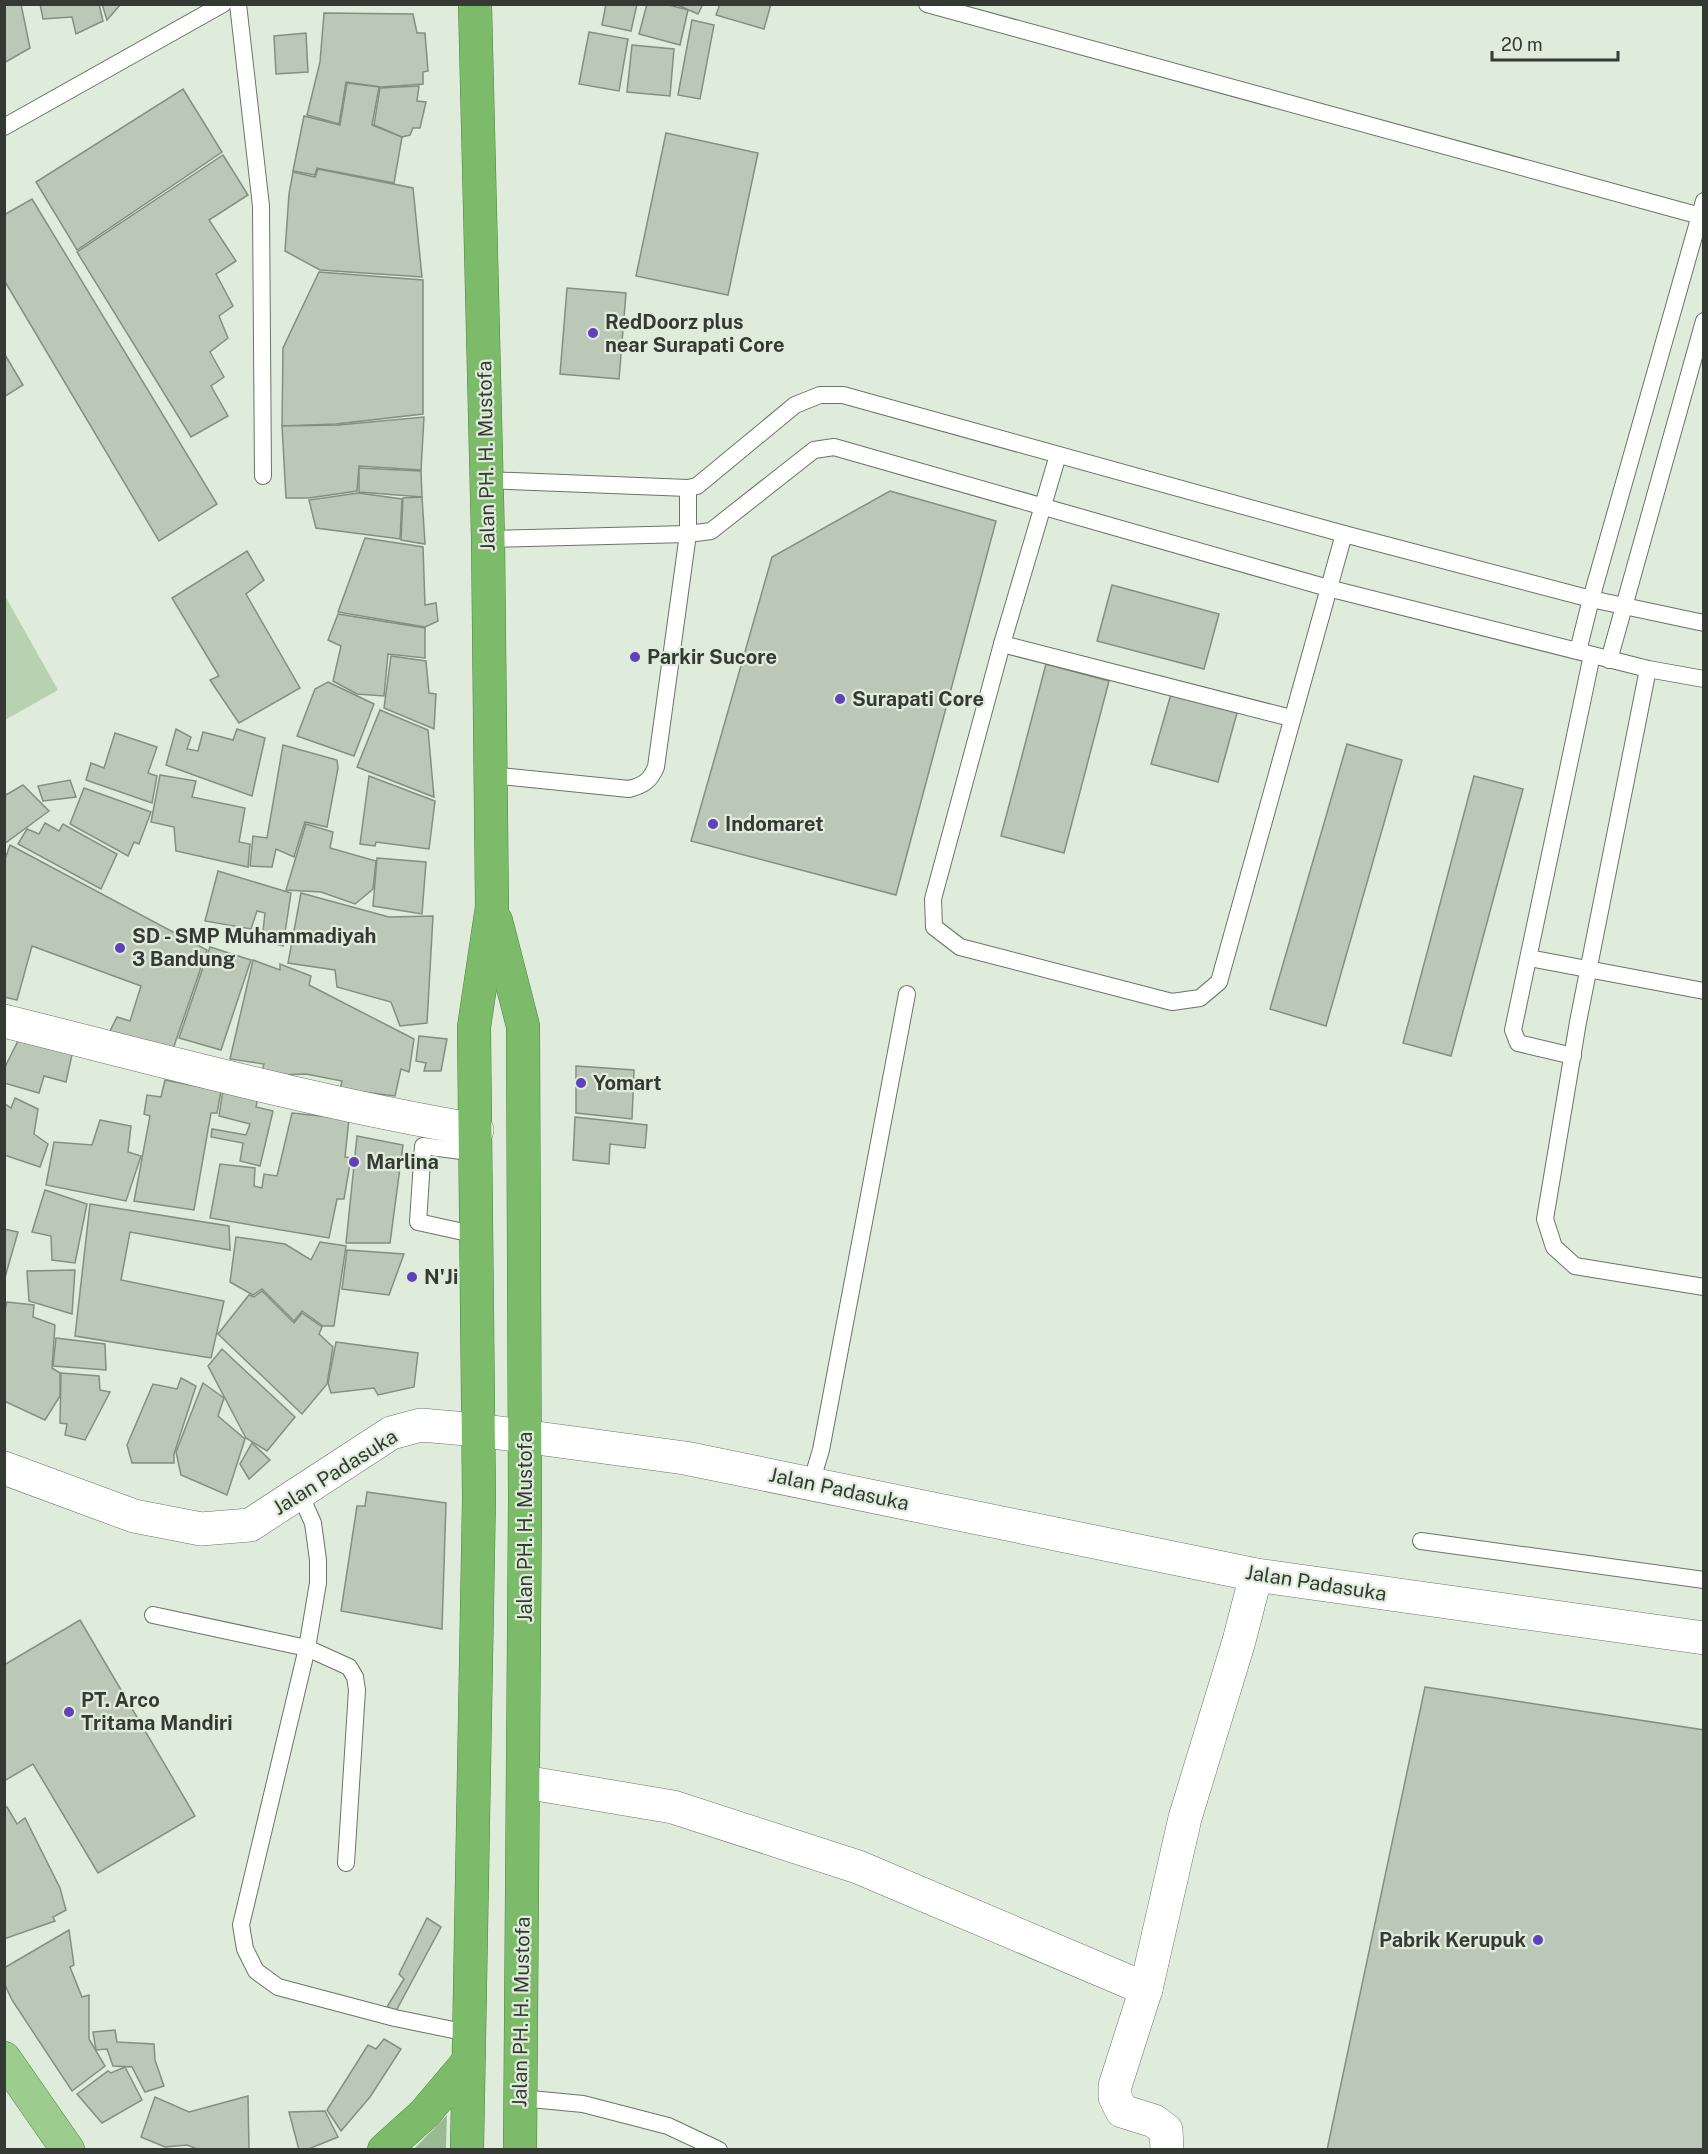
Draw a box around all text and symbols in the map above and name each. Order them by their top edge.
scale bar [1492,24,1618,62]
text: 20 m [1501,34,1543,55]
place label: RedDoorz plus near Surapati Core [605,310,784,357]
marker: RedDoorz plus near Surapati Core [586,326,600,340]
street label: Jalan PH. H. Mustofa [472,360,500,552]
place label: Parkir Sucore [647,645,777,669]
marker: Parkir Sucore [628,650,642,664]
place label: Surapati Core [852,687,984,711]
marker: Surapati Core [833,692,847,706]
place label: Indomaret [725,812,824,836]
marker: Indomaret [706,817,720,831]
place label: SD - SMP Muhammadiyah 3 Bandung [132,924,376,971]
marker: SD - SMP Muhammadiyah 3 Bandung [113,941,127,955]
place label: Yomart [593,1071,662,1095]
marker: Yomart [574,1076,588,1090]
place label: Marlina [366,1150,439,1174]
marker: Marlina [347,1155,361,1169]
place label: N'Ji [424,1265,458,1289]
marker: N'Ji [405,1270,419,1284]
street label: Jalan Padasuka [268,1424,402,1520]
street label: Jalan PH. H. Mustofa [513,1432,537,1622]
street label: Jalan Padasuka [767,1462,911,1516]
street label: Jalan Padasuka [1244,1560,1388,1606]
place label: PT. Arco Tritama Mandiri [81,1688,233,1735]
marker: PT. Arco Tritama Mandiri [62,1705,76,1719]
street label: Jalan PH. H. Mustofa [507,1916,535,2108]
place label: Pabrik Kerupuk [1379,1928,1526,1952]
marker: Pabrik Kerupuk [1531,1933,1545,1947]

